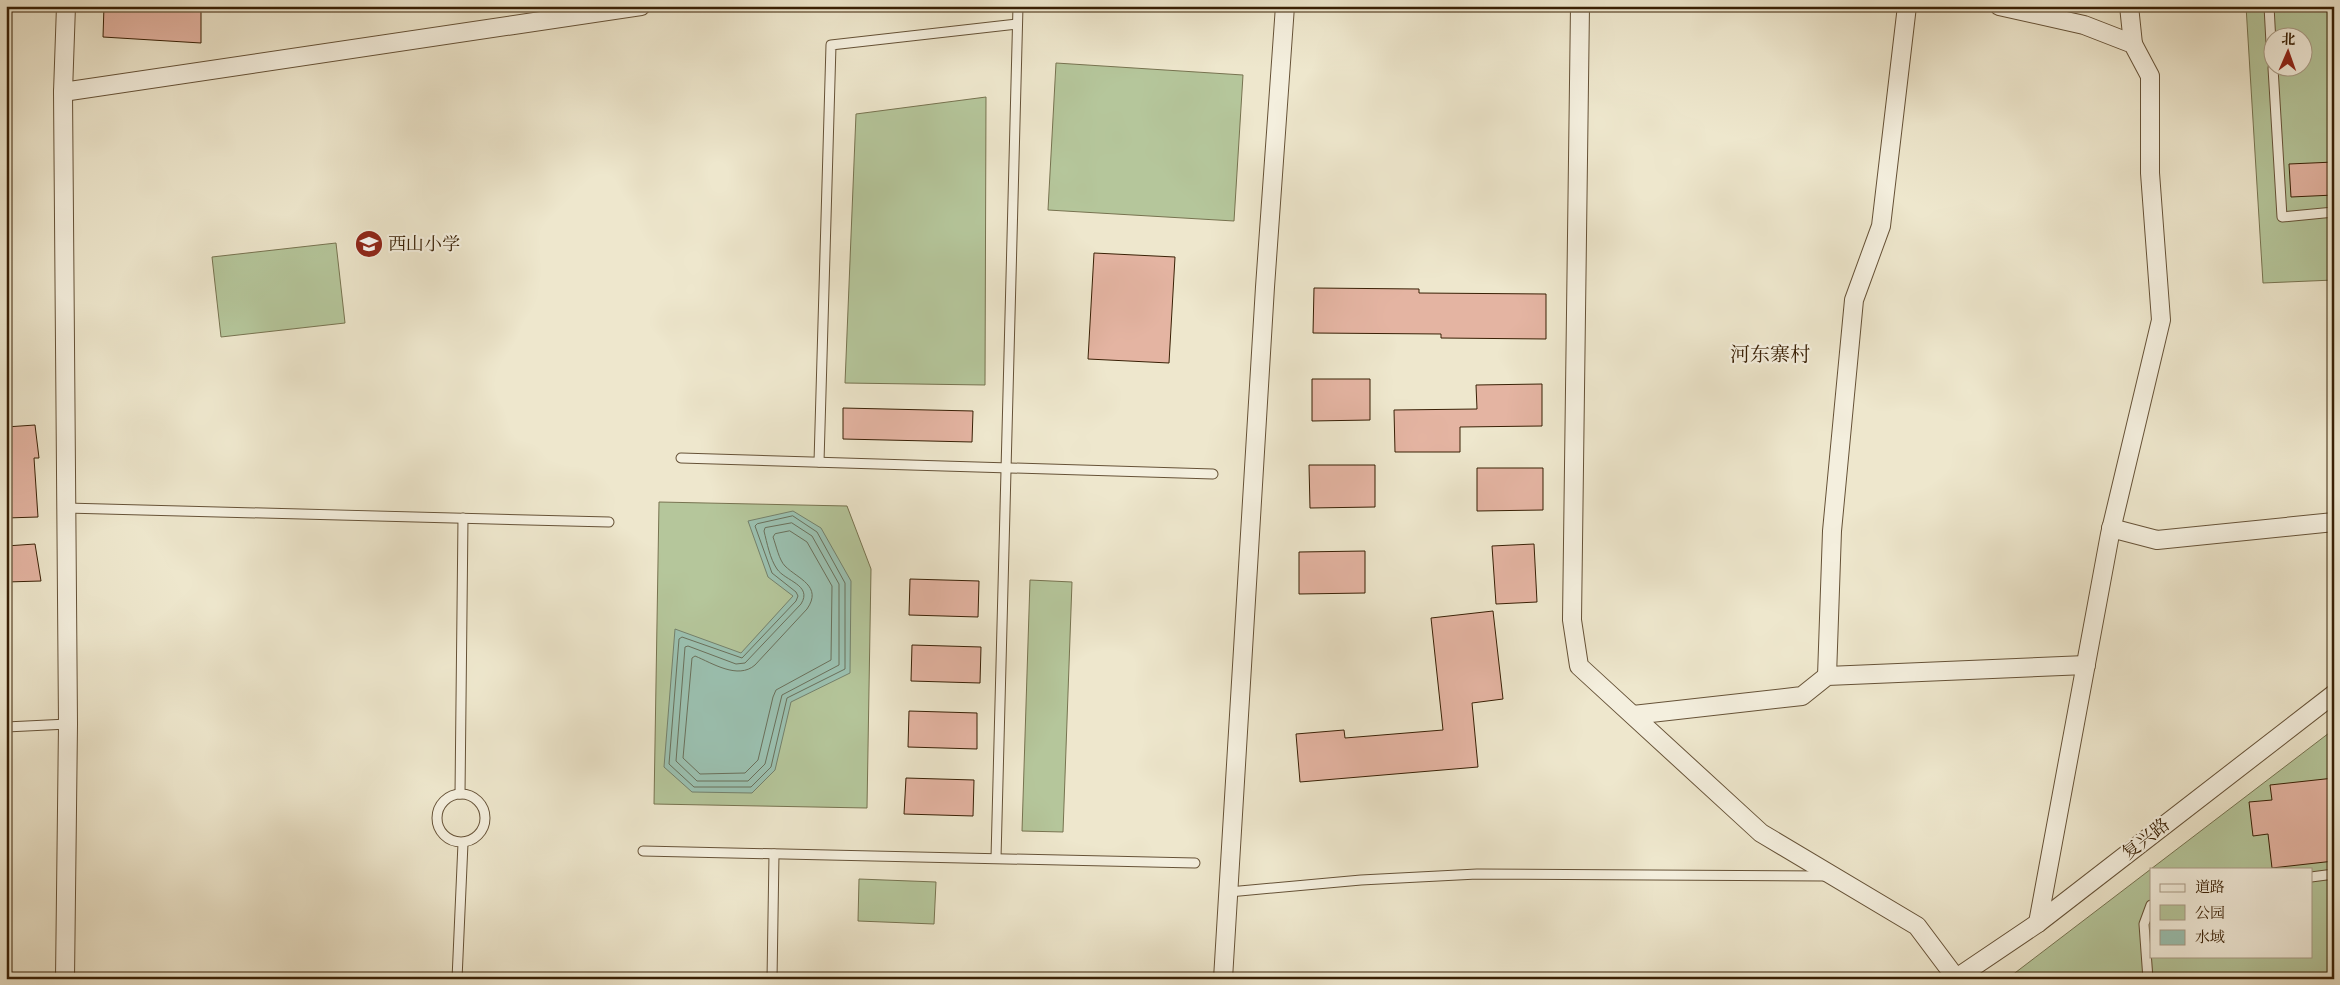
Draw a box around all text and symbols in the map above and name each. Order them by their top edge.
north arrow [2262,28,2312,78]
text: 北 [2281,30,2296,49]
school or university icon: 西山小学 [354,229,384,259]
place label: 西山小学 [388,232,460,257]
district label: 河东寨村 [1730,341,1810,368]
street label: 复兴路 [2117,813,2175,865]
legend [2150,868,2312,958]
text: 道路 [2195,877,2225,897]
text: 公园 [2195,903,2225,923]
text: 水域 [2195,927,2225,947]

